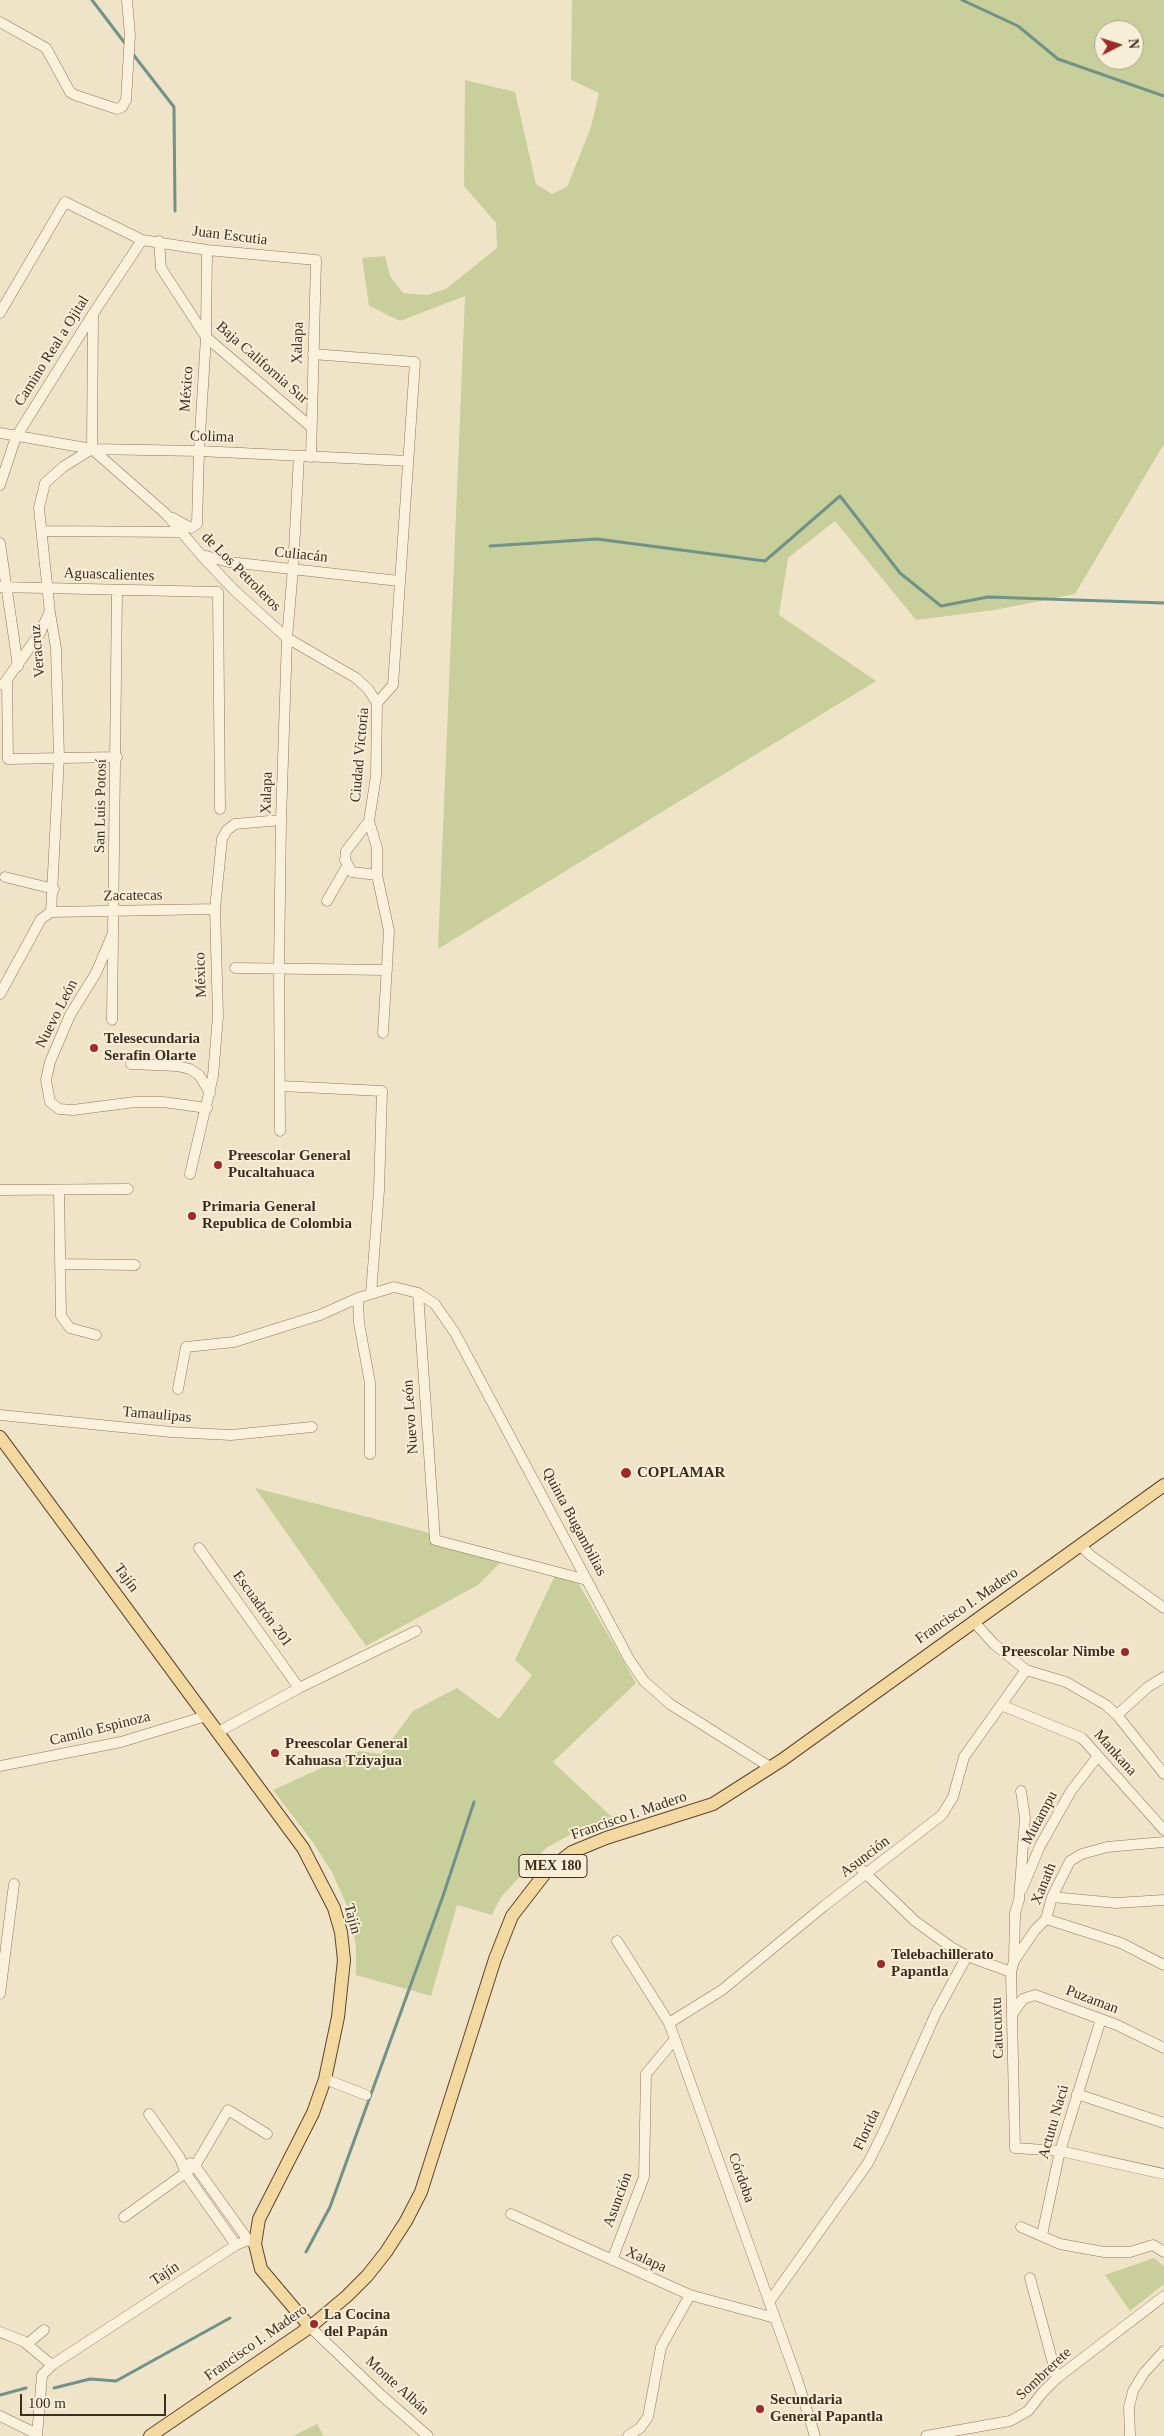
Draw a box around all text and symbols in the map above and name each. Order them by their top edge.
north arrow [1094,20,1144,70]
text: N [1126,38,1141,49]
street label: Juan Escutia [191,222,269,250]
street label: Camino Real a Ojital [11,292,93,410]
street label: Baja California Sur [212,318,312,408]
street label: Xalapa [288,321,308,365]
street label: México [176,366,198,412]
street label: Colima [190,427,234,447]
street label: de Los Petroleros [198,529,284,615]
street label: Culiacán [274,543,328,567]
street label: Aguascalientes [63,564,155,586]
street label: Veracruz [27,624,49,678]
street label: Ciudad Victoria [347,707,373,803]
street label: San Luis Potosí [91,759,111,853]
street label: Xalapa [257,771,277,815]
street label: Zacatecas [103,886,163,906]
street label: México [191,952,211,998]
street label: Nuevo León [32,977,82,1051]
place label: Telesecundaria Serafin Olarte [104,1030,200,1065]
marker: Telesecundaria Serafin Olarte [88,1042,100,1054]
place label: Preescolar General Pucaltahuaca [228,1147,351,1182]
marker: Preescolar General Pucaltahuaca [212,1159,224,1171]
place label: Primaria General Republica de Colombia [202,1198,352,1233]
marker: Primaria General Republica de Colombia [186,1210,198,1222]
street label: Nuevo León [399,1379,423,1455]
street label: Tamaulipas [122,1403,192,1427]
place label: COPLAMAR [637,1464,725,1482]
street label: Quinta Bugambilias [538,1465,610,1579]
marker: COPLAMAR [619,1466,633,1480]
street label: Tajín [110,1560,142,1596]
street label: Francisco I. Madero [912,1564,1022,1648]
street label: Escuadrón 201 [228,1567,296,1651]
place label: Preescolar Nimbe [1002,1643,1115,1661]
marker: Preescolar Nimbe [1119,1646,1131,1658]
street label: Camilo Espinoza [48,1708,152,1750]
street label: Mankana [1090,1726,1140,1780]
place label: Preescolar General Kahuasa Tziyajua [285,1735,408,1770]
marker: Preescolar General Kahuasa Tziyajua [269,1747,281,1759]
street label: Francisco I. Madero [569,1788,689,1844]
street label: Mutampu [1018,1788,1062,1848]
street label: Asunción [837,1833,893,1881]
road number: MEX 180 [519,1854,587,1878]
street label: Xanath [1028,1861,1060,1907]
street label: Tajín [339,1902,365,1936]
place label: Telebachillerato Papantla [891,1946,994,1981]
marker: Telebachillerato Papantla [875,1958,887,1970]
street label: Puzaman [1063,1982,1121,2018]
street label: Catucuxtu [988,1997,1008,2059]
street label: Actutu Nacú [1035,2083,1073,2161]
street label: Florida [850,2107,884,2153]
street label: Córdoba [724,2151,758,2205]
street label: Asunción [600,2170,636,2230]
street label: Xalapa [623,2243,669,2277]
street label: Tajín [147,2258,183,2290]
street label: Francisco I. Madero [201,2301,311,2385]
place label: La Cocina del Papán [324,2306,390,2341]
marker: La Cocina del Papán [308,2318,320,2330]
street label: Sombrerete [1013,2344,1075,2404]
street label: Monte Albán [361,2353,433,2419]
scale bar [22,2384,169,2416]
place label: Secundaria General Papantla [770,2391,883,2426]
text: 100 m [28,2395,66,2411]
marker: Secundaria General Papantla [754,2403,766,2415]

